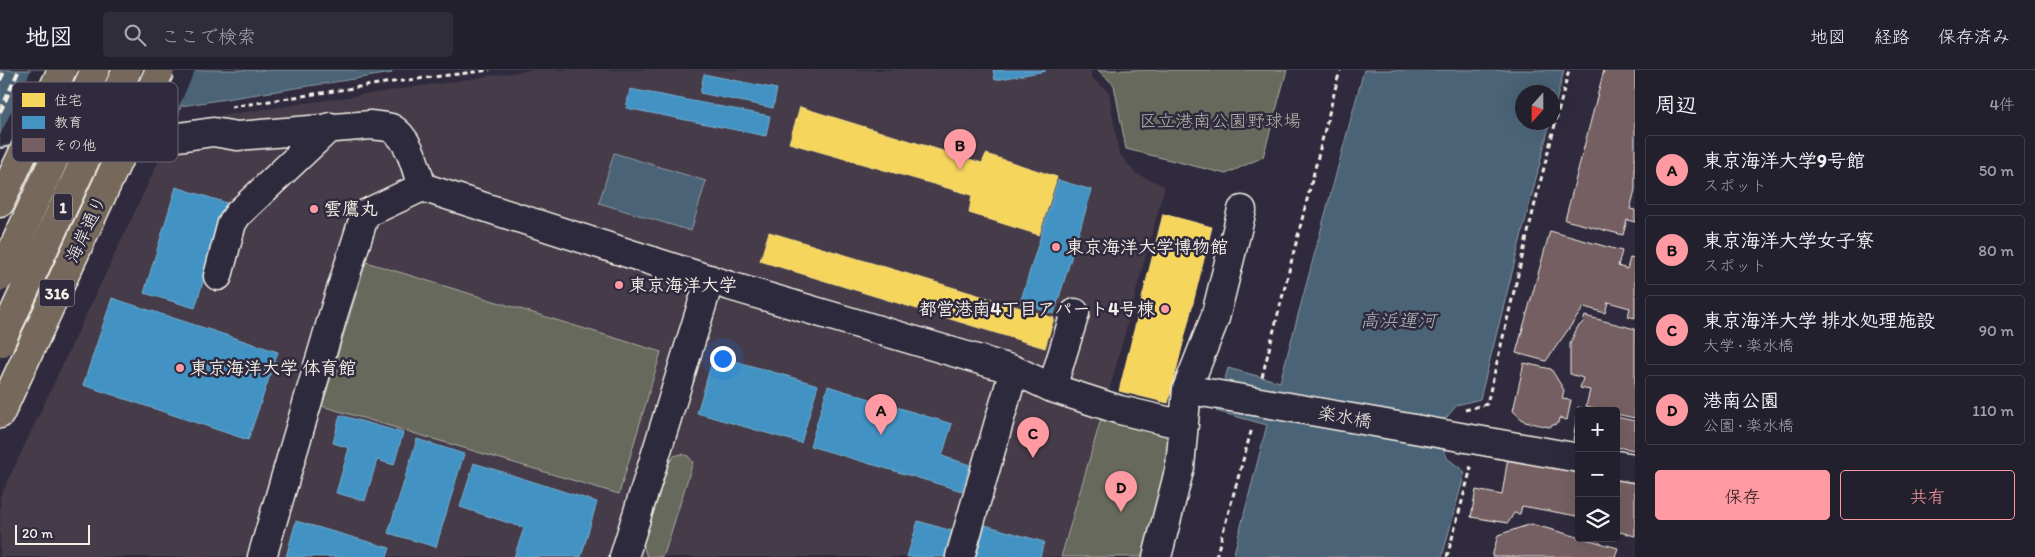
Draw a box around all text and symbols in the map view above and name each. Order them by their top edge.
search box [103,12,453,57]
icon: search [121,21,149,49]
text: 地図 [25,22,73,51]
text: ここで検索 [161,25,256,48]
text: 地図 [1810,26,1846,48]
text: 経路 [1874,26,1910,48]
text: 保存済み [1938,26,2010,48]
legend [12,82,178,162]
north arrow [1515,85,1560,130]
text: 住宅 [54,92,82,109]
text: 周辺 [1655,92,1697,117]
text: 4件 [1989,95,2015,114]
park label: 区立港南公園野球場 [1139,110,1301,132]
text: 教育 [54,114,82,131]
pin: B [944,129,976,170]
text: その他 [54,137,96,154]
text: 東京海洋大学9号館 [1703,149,1865,172]
text: A [1667,161,1677,180]
text: 50 m [1979,161,2014,180]
text: スポット [1703,176,1767,195]
street label: 海岸通り [61,192,111,266]
road number: 1 [54,194,72,220]
place label: 雲鷹丸 [324,198,378,220]
marker: 雲鷹丸 [308,203,320,215]
text: 東京海洋大学女子寮 [1703,229,1874,252]
place label: 東京海洋大学博物館 [1066,236,1228,258]
marker: 東京海洋大学博物館 [1050,241,1062,253]
text: B [1667,241,1677,260]
text: 80 m [1978,241,2014,260]
text: スポット [1703,256,1767,275]
place label: 東京海洋大学 [629,274,737,296]
marker: 東京海洋大学 [613,279,625,291]
road number: 316 [40,280,74,307]
place label: 都営港南4丁目アパート4号棟 [918,298,1155,320]
marker: 都営港南4丁目アパート4号棟 [1159,303,1171,315]
water label: 高浜運河 [1360,309,1439,332]
text: 東京海洋大学 排水処理施設 [1703,309,1935,332]
text: C [1667,321,1677,340]
text: 90 m [1979,321,2014,340]
text: 大学 · 楽水橋 [1703,336,1794,355]
your location [710,346,736,372]
place label: 東京海洋大学 体育館 [190,357,356,379]
marker: 東京海洋大学 体育館 [174,362,186,374]
text: 港南公園 [1703,389,1779,412]
pin: A [865,394,897,435]
street label: 楽水橋 [1317,401,1373,433]
text: D [1667,401,1677,420]
text: 110 m [1972,401,2014,420]
map controls [1575,407,1620,542]
button: + [1575,407,1620,452]
text: 公園 · 楽水橋 [1703,416,1794,435]
pin: C [1017,417,1049,458]
button: − [1575,452,1620,497]
button: 保存 [1655,470,1830,520]
button: 共有 [1840,470,2015,520]
pin: D [1105,471,1137,512]
button: layers [1575,497,1620,542]
scale bar [15,522,90,545]
text: 20 m [22,525,53,542]

